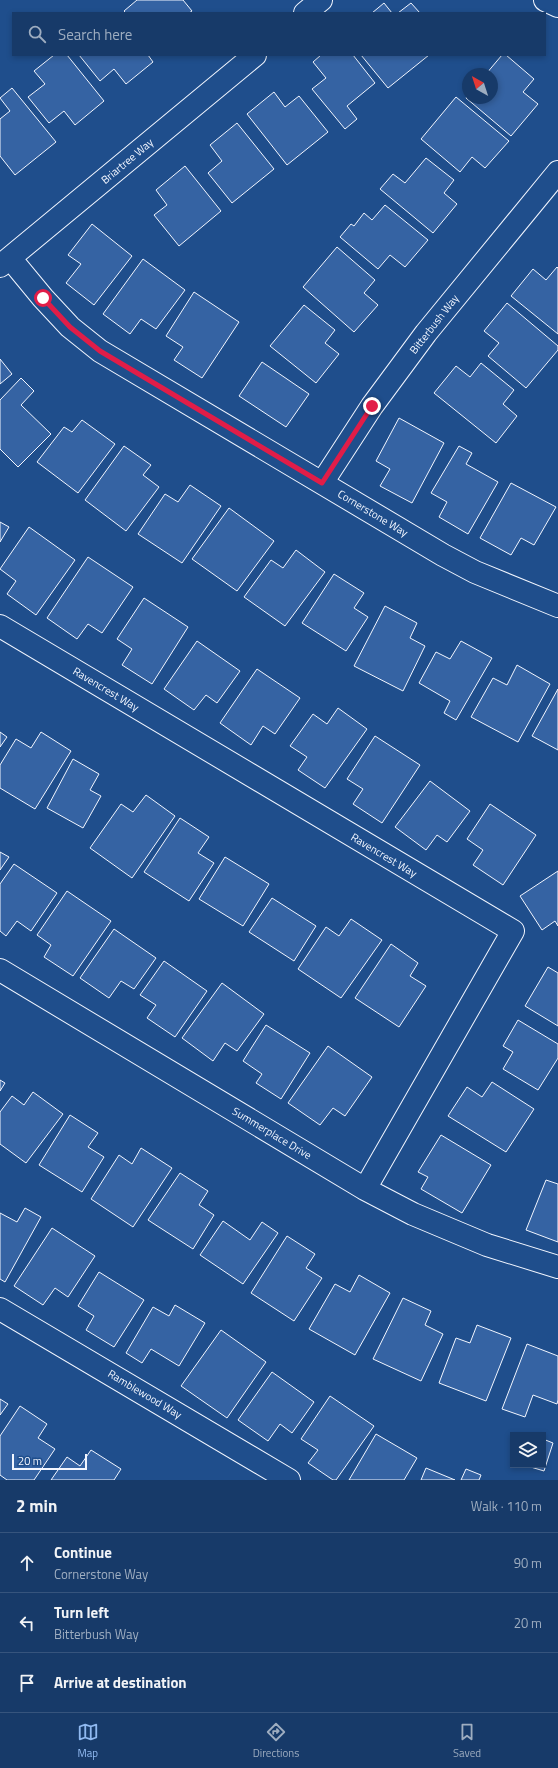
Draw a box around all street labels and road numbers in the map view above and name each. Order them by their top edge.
street label: Briartree Way [97,134,157,188]
street label: Bitterbush Way [406,290,463,357]
street label: Cornerstone Way [335,486,412,541]
street label: Ravencrest Way [70,663,143,715]
street label: Ravencrest Way [348,829,421,881]
street label: Summerplace Drive [229,1103,315,1163]
street label: Ramblewood Way [105,1366,186,1423]

